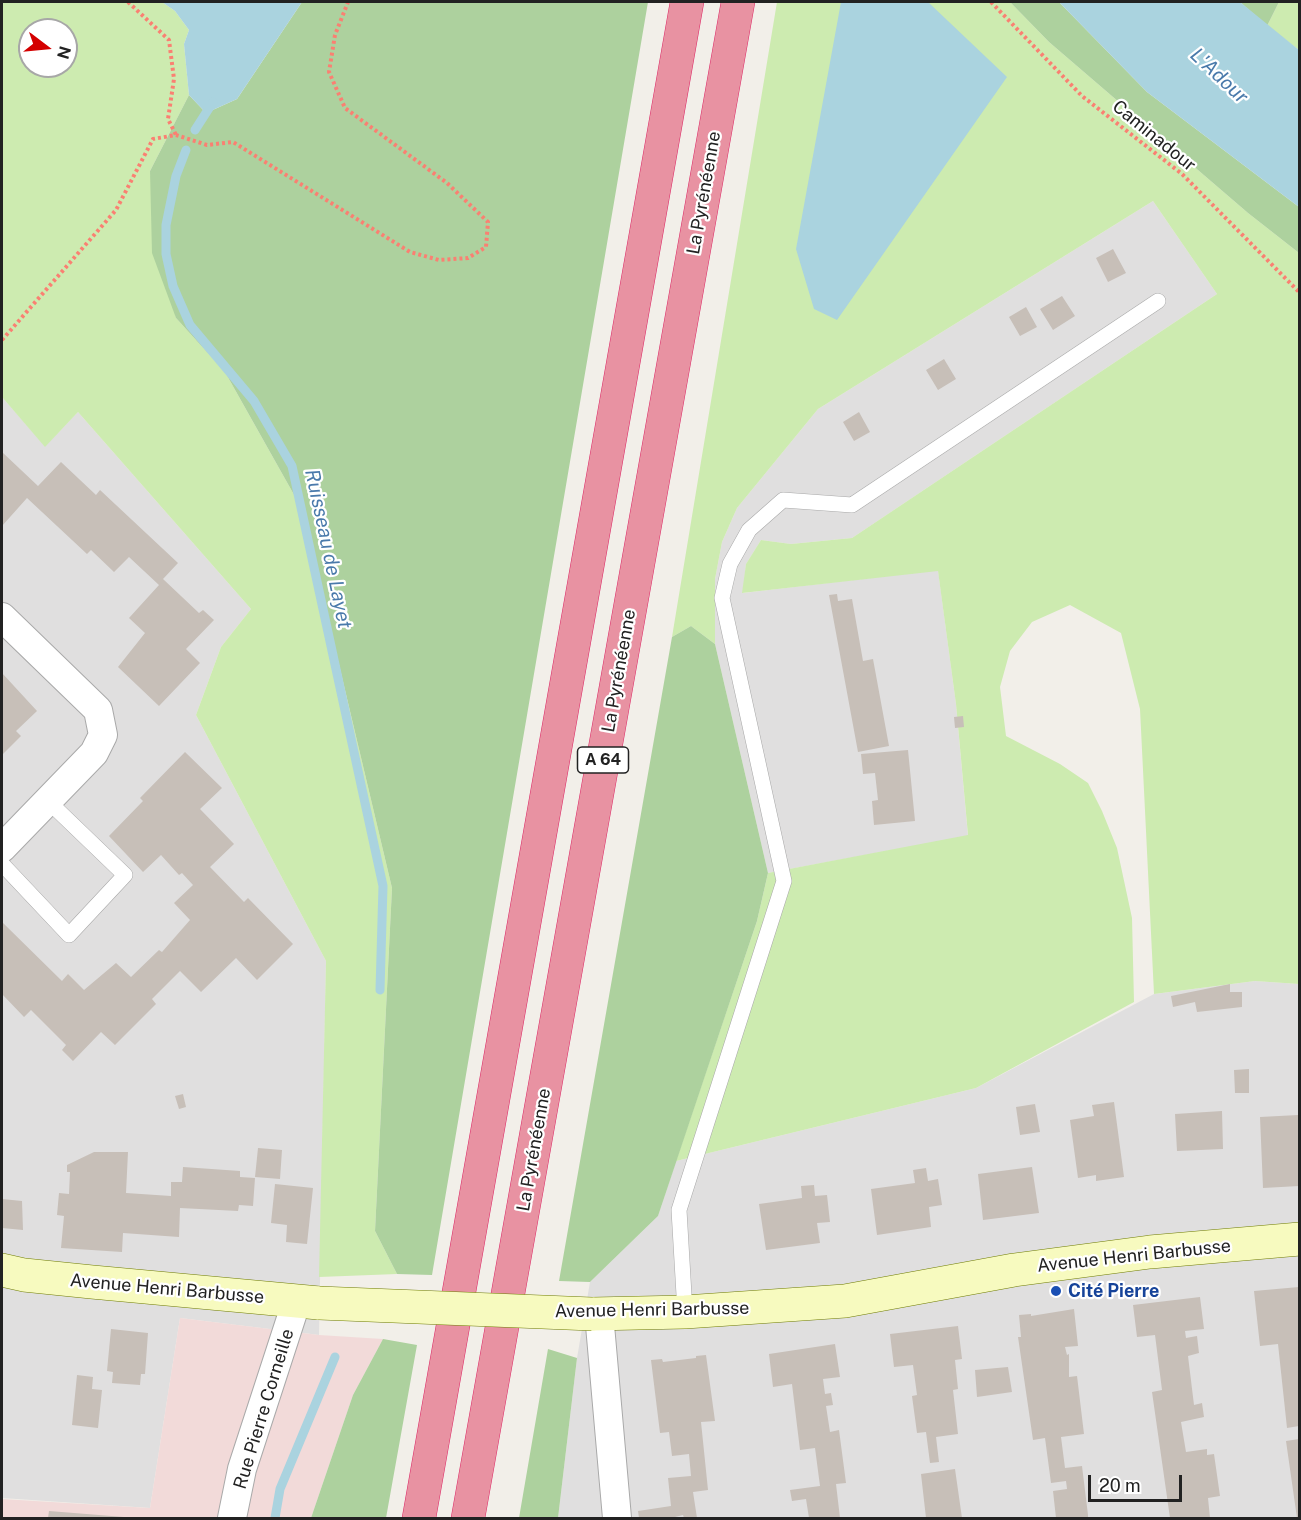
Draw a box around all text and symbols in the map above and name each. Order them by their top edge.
north arrow [18,18,78,78]
water label: L'Adour [1185,43,1253,109]
text: N [53,44,75,61]
street label: Caminadour [1108,96,1200,176]
street label: La Pyrénéenne [683,130,725,256]
water label: Ruisseau de Layet [299,467,357,631]
street label: La Pyrénéenne [598,608,640,734]
road number: A 64 [578,747,628,773]
street label: La Pyrénéenne [513,1087,555,1213]
street label: Avenue Henri Barbusse [1036,1235,1232,1277]
street label: Avenue Henri Barbusse [69,1270,265,1308]
place label: Cité Pierre [1068,1280,1159,1302]
marker: Cité Pierre [1049,1284,1063,1298]
street label: Avenue Henri Barbusse [554,1298,750,1322]
street label: Rue Pierre Corneille [229,1326,299,1492]
scale bar [1091,1463,1186,1501]
text: 20 m [1099,1475,1141,1496]

